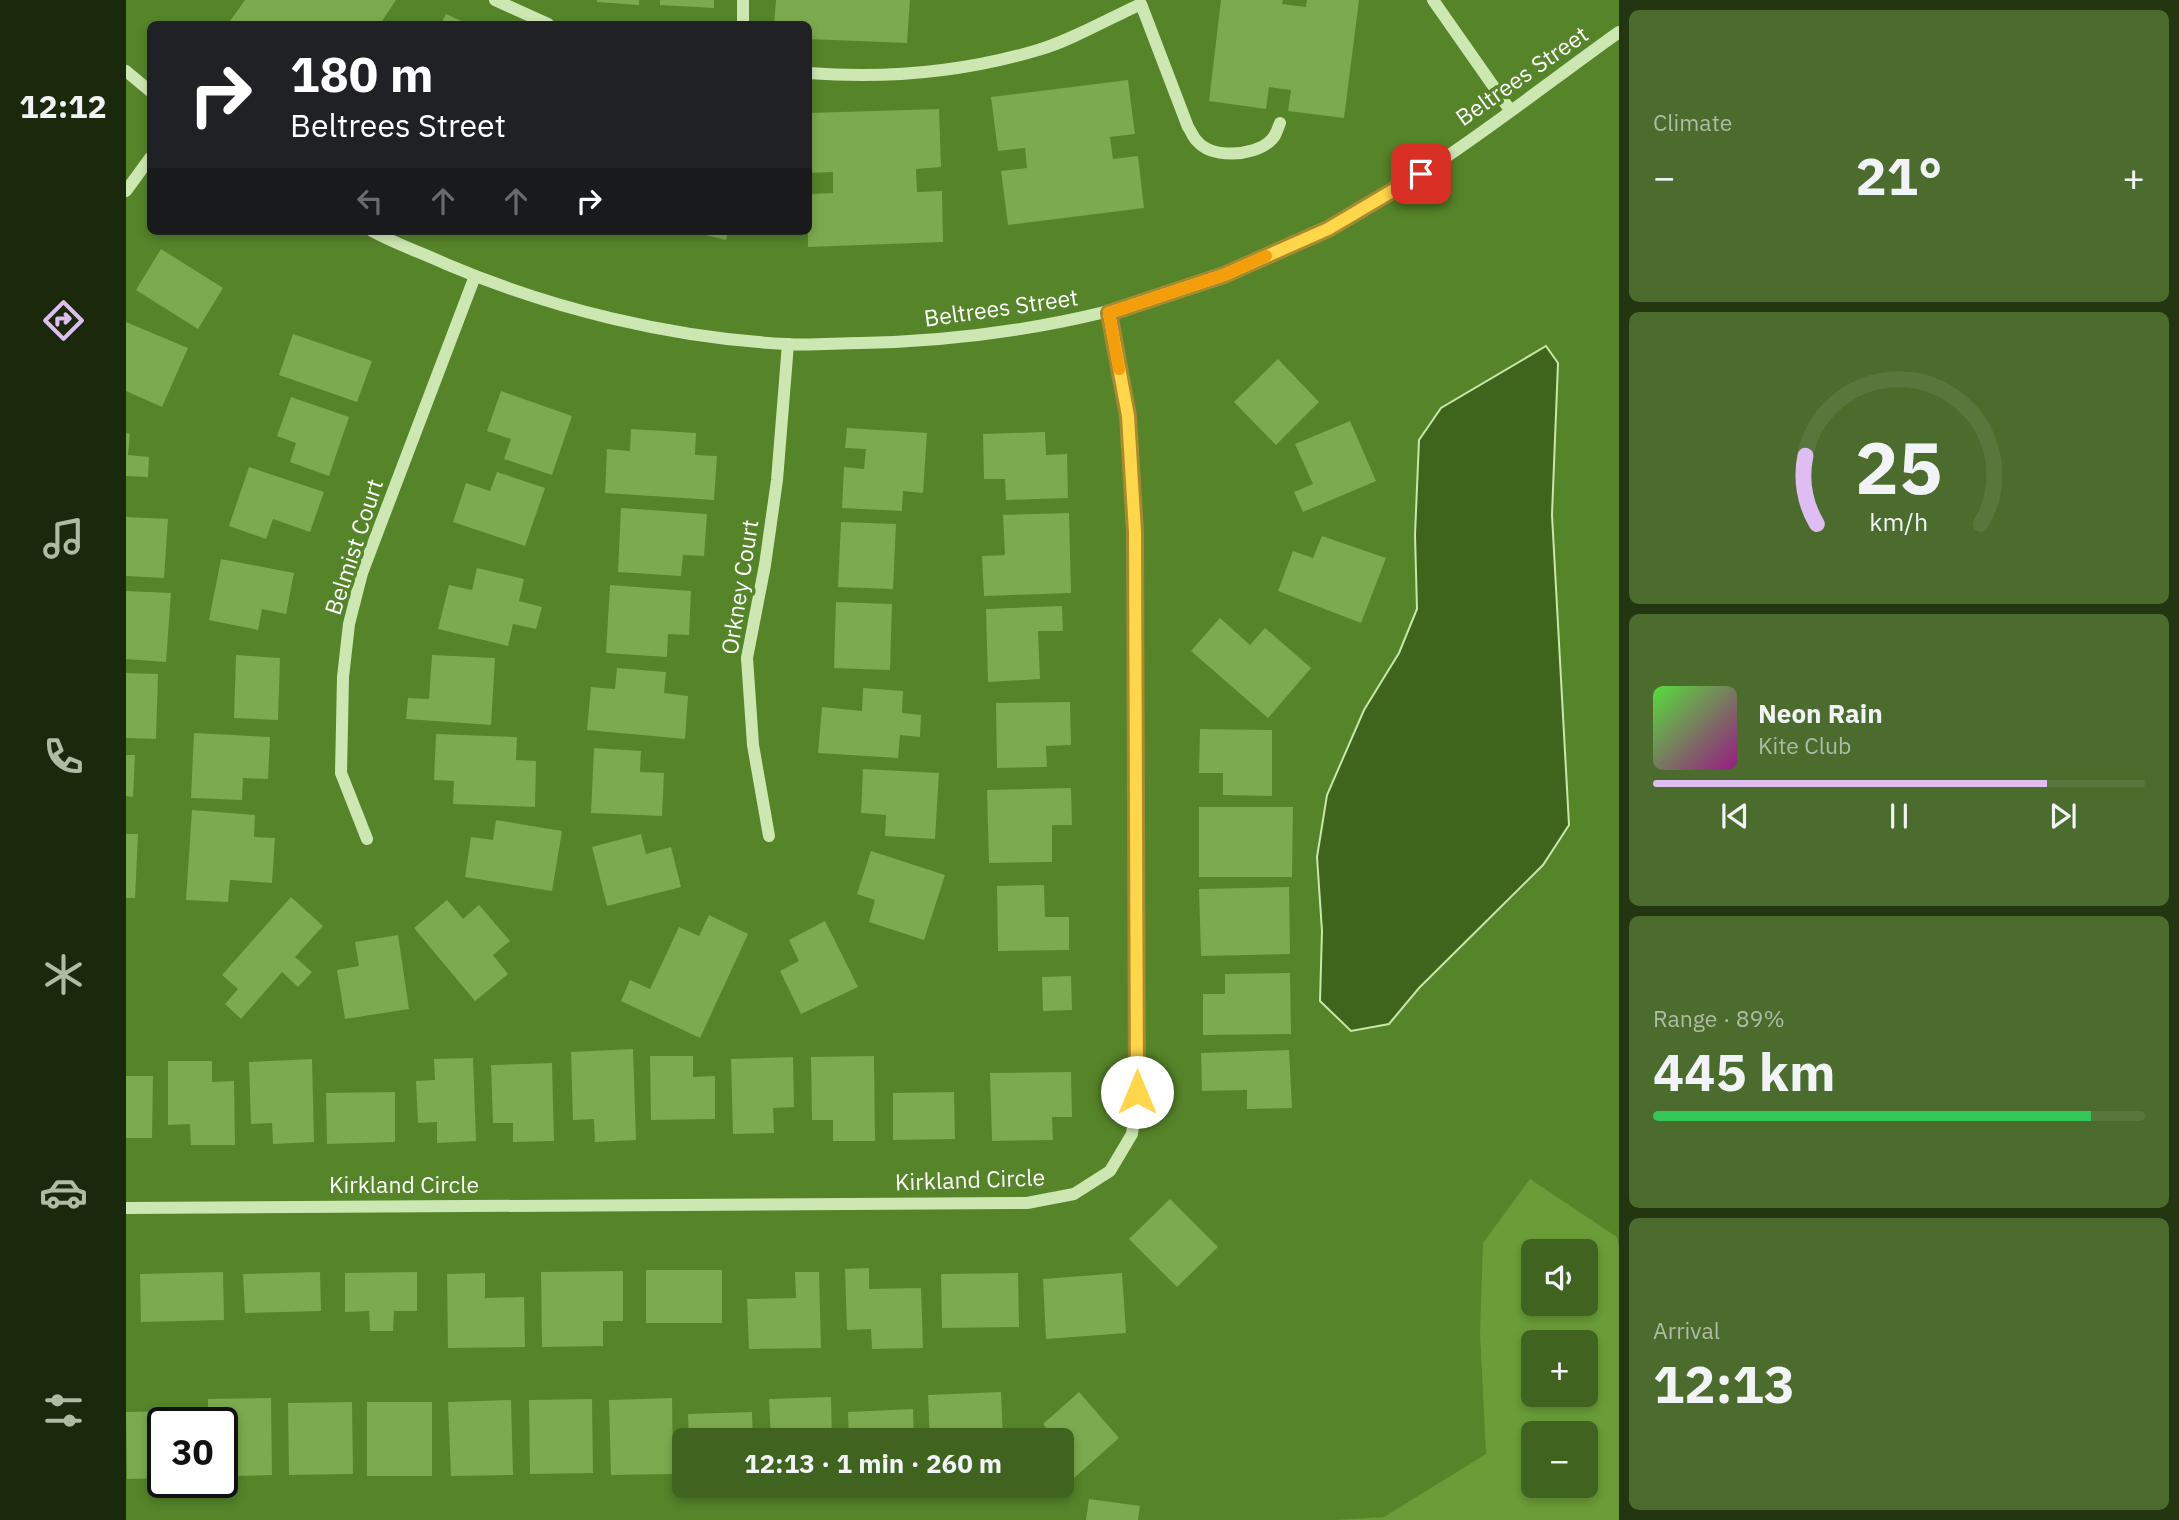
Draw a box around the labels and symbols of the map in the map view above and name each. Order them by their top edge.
street label: Beltrees Street [1449,18,1594,132]
pin [1391,144,1451,204]
street label: Beltrees Street [922,281,1080,333]
street label: Belmist Court [317,475,389,618]
street label: Orkney Court [714,517,764,656]
position arrow [1100,1055,1174,1129]
street label: Kirkland Circle [894,1161,1045,1197]
street label: Kirkland Circle [329,1169,479,1199]
speed limit sign: 30 [147,1407,238,1498]

